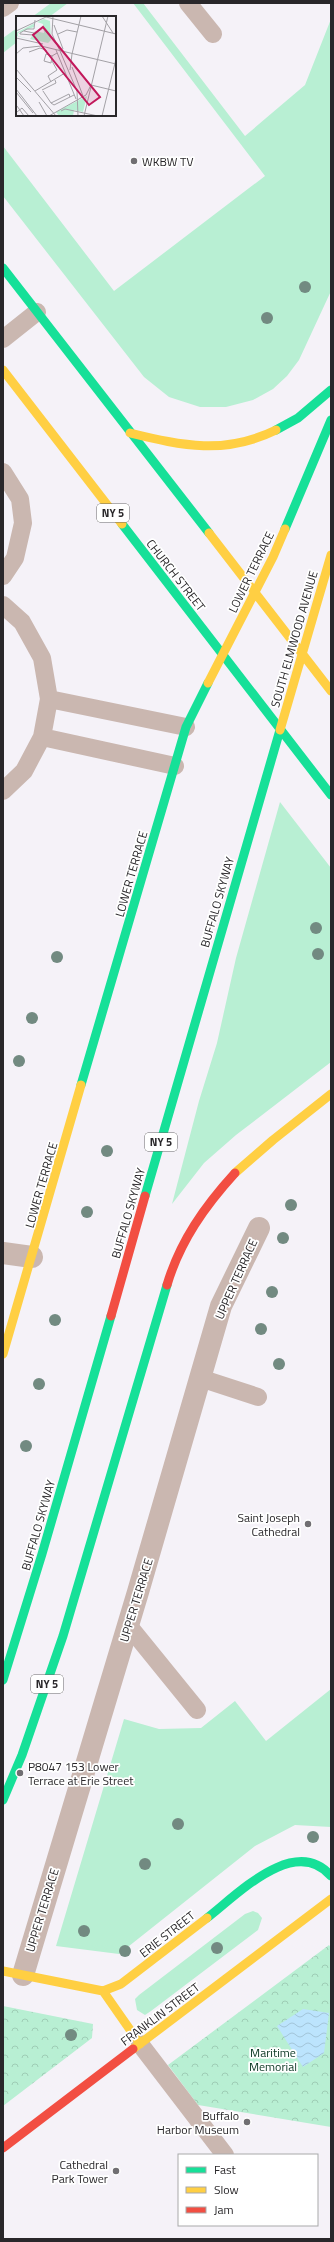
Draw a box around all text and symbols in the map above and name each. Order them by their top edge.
inset map [16,16,116,116]
place label: WKBW TV [142,152,193,171]
marker: WKBW TV [129,156,139,166]
road number: NY 5 [97,504,129,522]
street label: LOWER TERRACE [223,528,279,616]
street label: CHURCH STREET [142,535,211,616]
street label: SOUTH ELMWOOD AVENUE [265,568,323,710]
street label: LOWER TERRACE [110,828,152,919]
street label: BUFFALO SKYWAY [195,854,239,950]
road number: NY 5 [145,1133,177,1151]
street label: LOWER TERRACE [20,1139,62,1230]
street label: BUFFALO SKYWAY [106,1165,150,1261]
street label: UPPER TERRACE [210,1235,262,1322]
street label: BUFFALO SKYWAY [16,1477,60,1573]
place label: Saint Joseph Cathedral [237,1508,300,1541]
marker: Saint Joseph Cathedral [303,1519,313,1529]
street label: UPPER TERRACE [114,1556,158,1644]
road number: NY 5 [31,1675,63,1693]
place label: P8047 153 Lower Terrace at Erie Street [28,1757,134,1790]
marker: P8047 153 Lower Terrace at Erie Street [15,1768,25,1778]
street label: UPPER TERRACE [20,1866,64,1954]
street label: ERIE STREET [135,1906,199,1962]
street label: FRANKLIN STREET [116,1977,204,2050]
park label: Maritime Memorial [249,2043,297,2076]
place label: Buffalo Harbor Museum [157,2106,239,2139]
marker: Buffalo Harbor Museum [242,2117,252,2127]
legend [178,2154,318,2226]
place label: Cathedral Park Tower [52,2155,108,2188]
text: Fast [214,2160,237,2179]
marker: Cathedral Park Tower [111,2166,121,2176]
text: Slow [214,2180,239,2199]
text: Jam [214,2200,234,2219]

